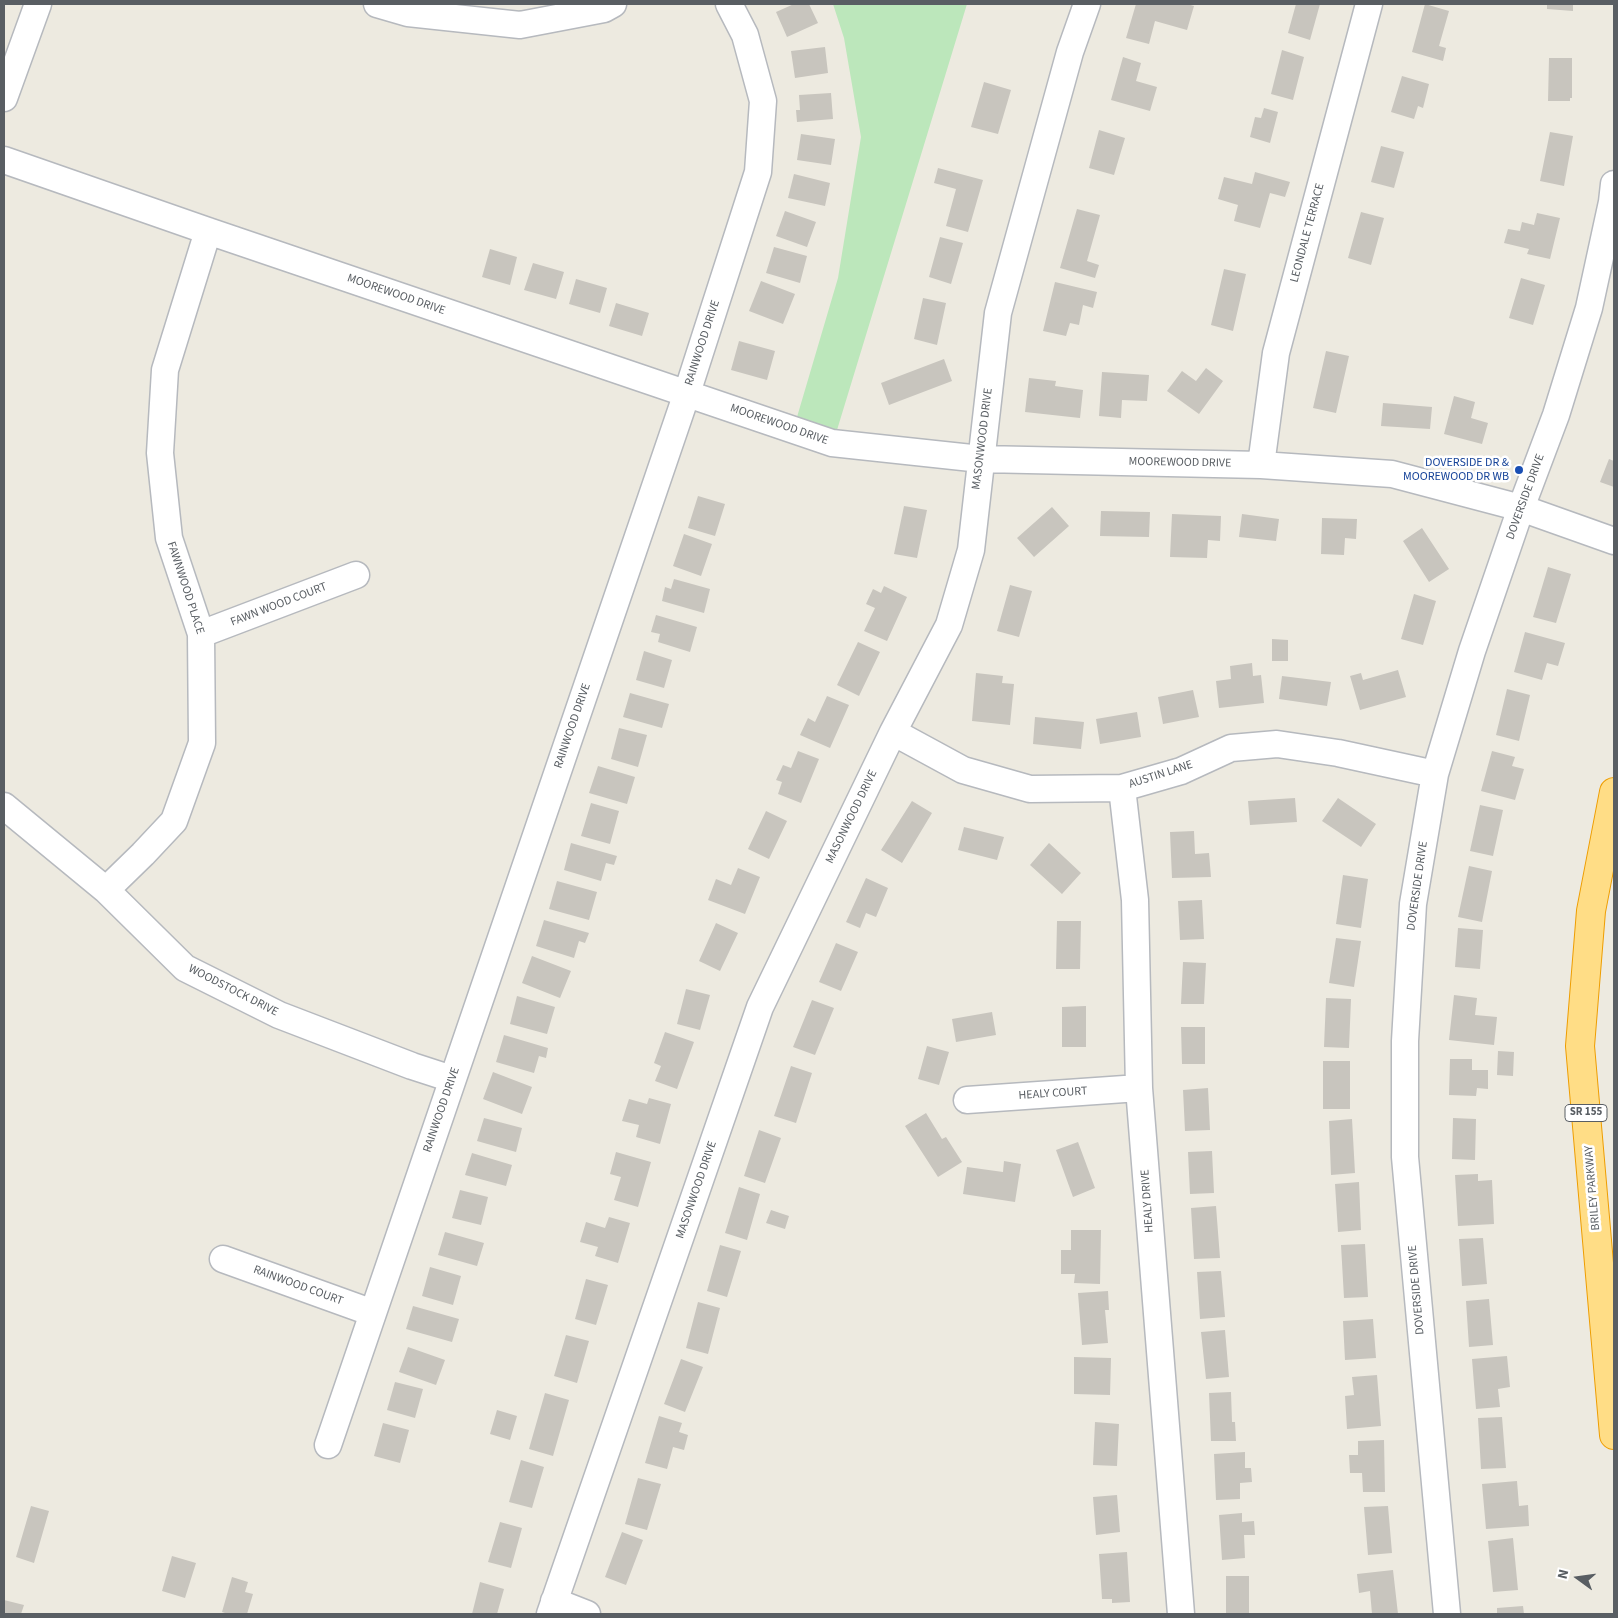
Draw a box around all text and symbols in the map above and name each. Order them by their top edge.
street label: LEONDALE TERRACE [1288,182,1328,284]
street label: MOOREWOOD DRIVE [345,271,447,319]
street label: RAINWOOD DRIVE [682,298,724,388]
street label: MASONWOOD DRIVE [970,387,996,491]
street label: MOOREWOOD DRIVE [728,401,830,449]
street label: DOVERSIDE DRIVE [1504,452,1548,542]
street label: MOOREWOOD DRIVE [1129,455,1231,471]
place label: DOVERSIDE DR & MOOREWOOD DR WB [1403,456,1509,484]
marker: DOVERSIDE DR & MOOREWOOD DR WB [1513,464,1525,476]
street label: FAWNWOOD PLACE [163,540,207,636]
street label: FAWN WOOD COURT [229,580,329,630]
street label: RAINWOOD DRIVE [552,682,594,770]
street label: AUSTIN LANE [1127,758,1195,792]
street label: MASONWOOD DRIVE [823,768,881,866]
street label: DOVERSIDE DRIVE [1405,840,1431,932]
street label: WOODSTOCK DRIVE [186,962,280,1020]
street label: RAINWOOD DRIVE [421,1066,463,1154]
street label: HEALY COURT [1018,1084,1088,1104]
road number: SR 155 [1565,1104,1607,1122]
street label: MASONWOOD DRIVE [674,1139,720,1241]
street label: BRILEY PARKWAY [1582,1145,1604,1231]
street label: HEALY DRIVE [1139,1169,1157,1233]
street label: DOVERSIDE DRIVE [1406,1245,1428,1335]
street label: RAINWOOD COURT [251,1263,345,1309]
north arrow [1553,1553,1603,1603]
text: N [1553,1567,1574,1581]

